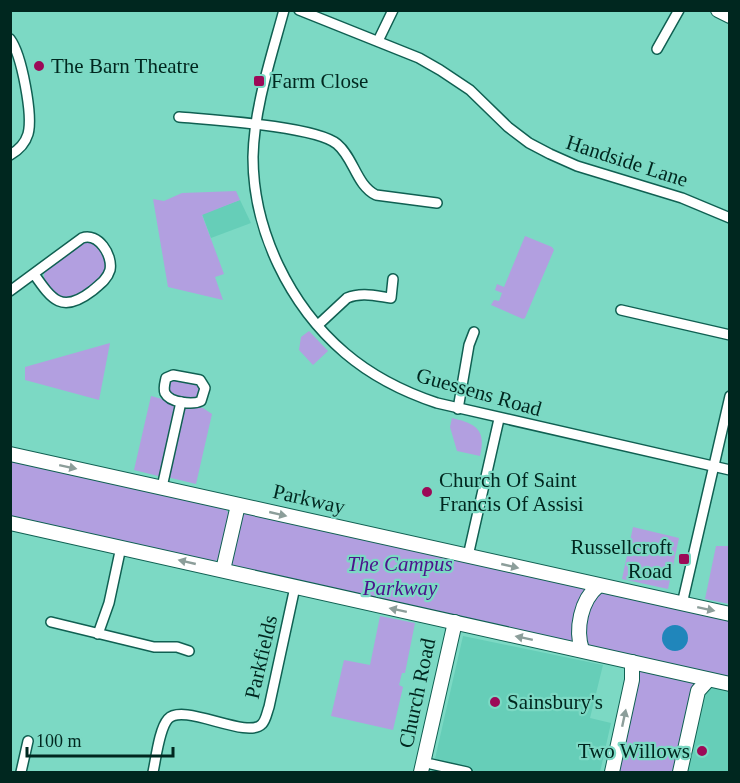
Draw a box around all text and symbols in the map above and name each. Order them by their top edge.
place label: The Barn Theatre [51,54,199,78]
marker: The Barn Theatre [32,59,46,73]
place label: Farm Close [271,69,368,93]
marker: Farm Close [252,74,266,88]
street label: Handside Lane [563,130,691,192]
street label: Guessens Road [414,363,545,421]
one-way arrow [58,462,77,472]
place label: Church Of Saint Francis Of Assisi [439,468,584,516]
street label: Parkway [271,479,348,519]
marker: Church Of Saint Francis Of Assisi [420,485,434,499]
one-way arrow [269,509,288,519]
place label: Russellcroft Road [571,535,672,583]
park label: The Campus Parkway [347,552,453,600]
marker: Russellcroft Road [677,552,691,566]
one-way arrow [177,557,196,566]
one-way arrow [500,561,519,571]
one-way arrow [388,604,407,614]
one-way arrow [697,605,715,615]
street label: Parkfields [240,613,282,701]
one-way arrow [515,632,534,642]
street label: Church Road [394,636,440,750]
place label: Sainsbury's [507,690,603,714]
marker: Sainsbury's [488,695,502,709]
one-way arrow [620,708,629,727]
scale bar [27,720,172,758]
text: 100 m [36,731,82,751]
place label: Two Willows [578,739,690,763]
marker: Two Willows [695,744,709,758]

